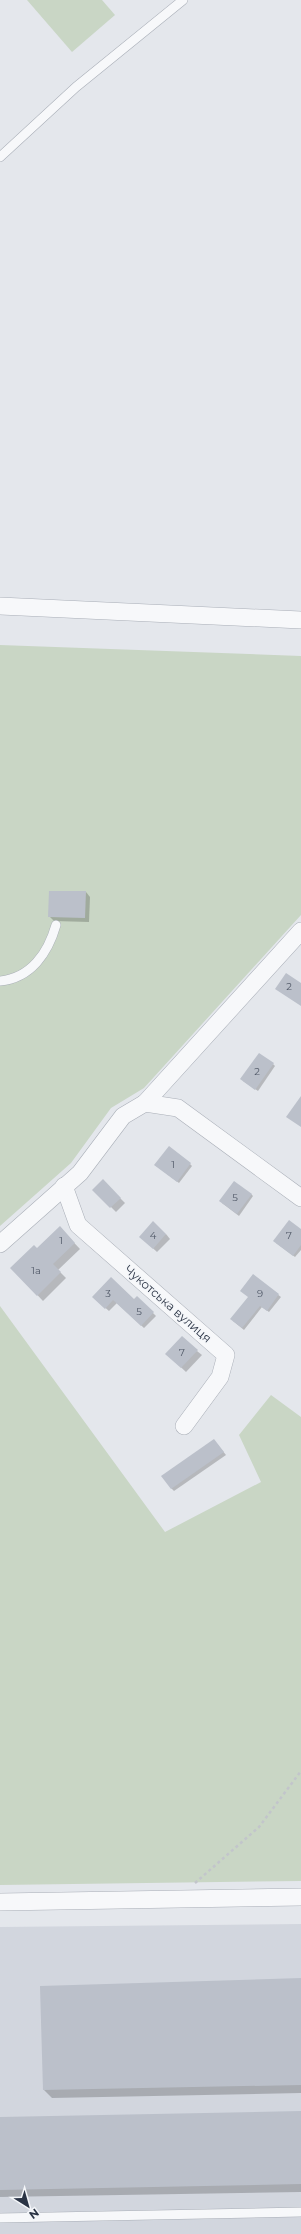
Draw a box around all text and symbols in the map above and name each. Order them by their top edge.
house number: 2 [286,980,292,993]
house number: 2 [254,1065,260,1078]
house number: 1 [171,1158,175,1171]
house number: 5 [232,1191,238,1204]
house number: 4 [150,1229,157,1242]
house number: 7 [286,1229,292,1242]
house number: 1 [59,1234,63,1247]
street label: Чукотська вулиця [122,1262,215,1345]
house number: 1а [31,1264,41,1277]
house number: 3 [105,1287,111,1300]
house number: 9 [257,1287,263,1300]
house number: 5 [136,1305,142,1318]
house number: 7 [179,1346,185,1359]
north arrow [8,2186,48,2226]
text: N [26,2206,42,2222]

